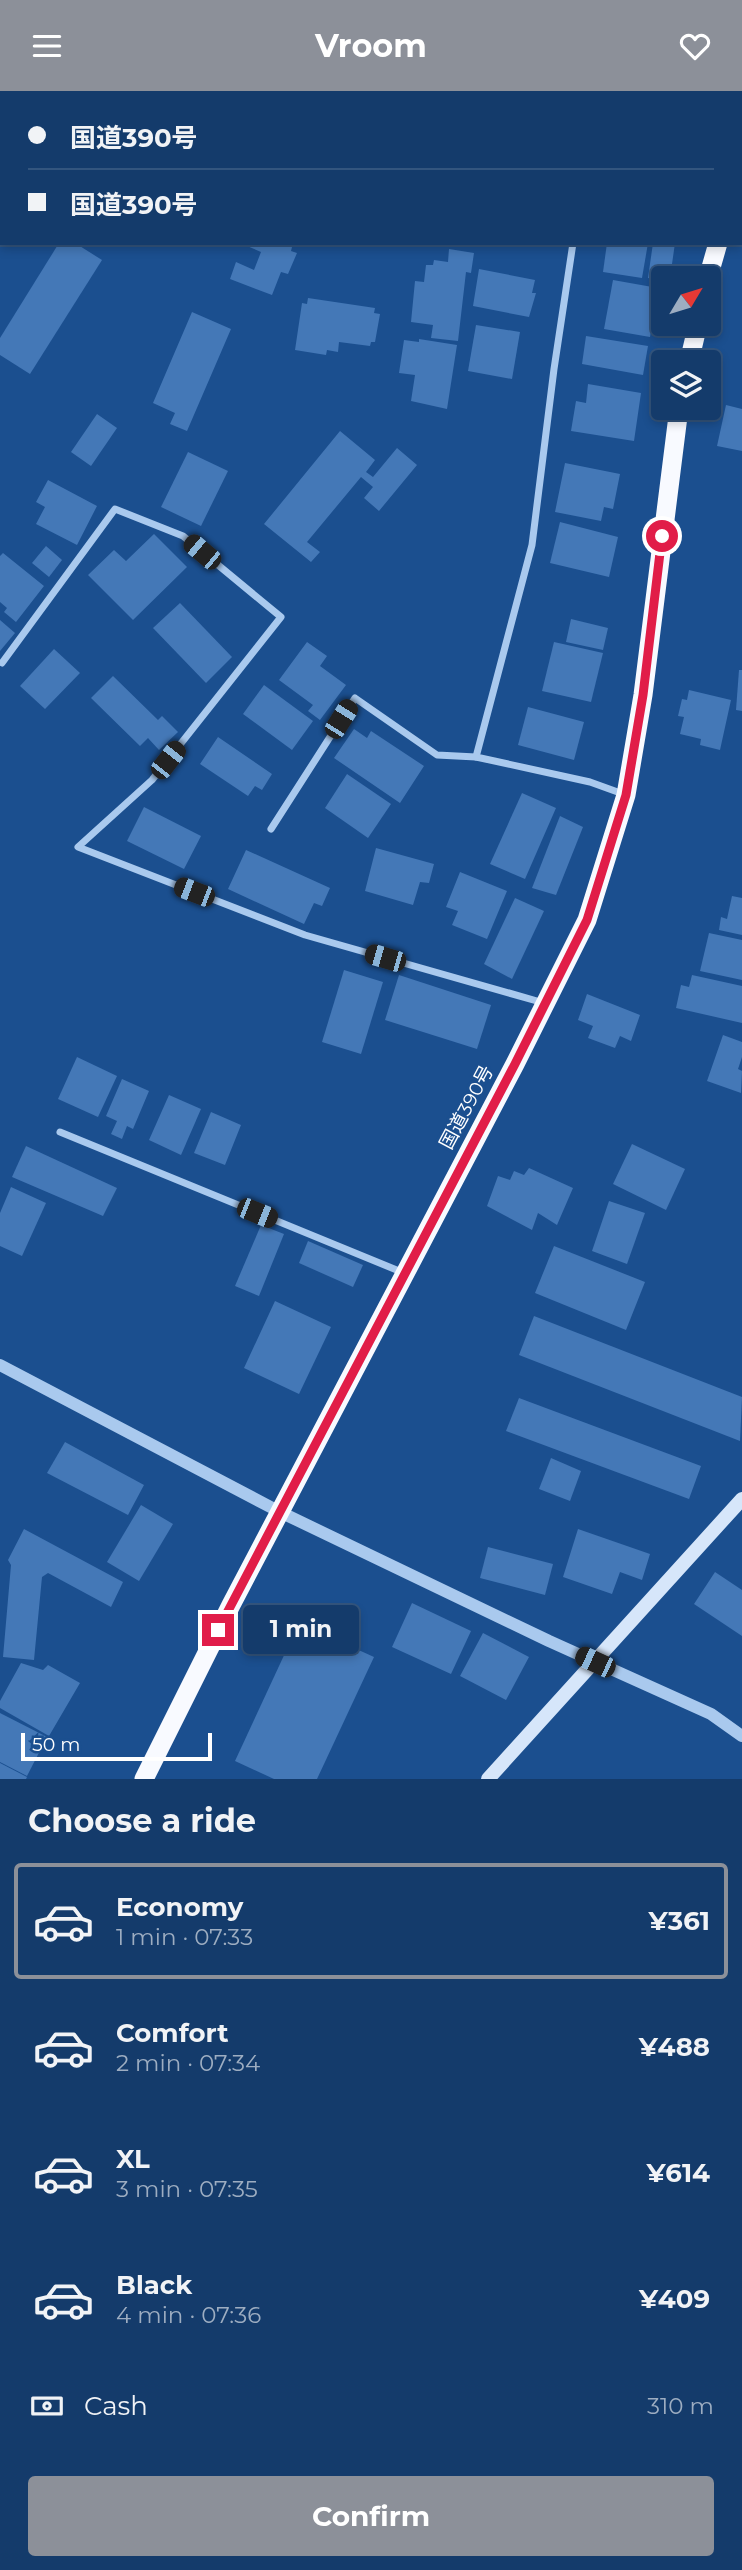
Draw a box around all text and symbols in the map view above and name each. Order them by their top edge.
text: Vroom [315,26,427,65]
icon: menu [28,27,66,65]
icon: heart [676,27,714,65]
text: 国道390号 [70,122,198,154]
text: 国道390号 [70,189,198,221]
north arrow [651,266,721,336]
map controls [651,266,721,420]
button: layers [651,350,721,420]
route start [646,520,678,552]
car [180,530,225,574]
car [321,696,362,742]
car [147,737,190,783]
car [171,875,218,909]
car [362,942,409,974]
street label: 国道390号 [435,1061,498,1153]
car [234,1195,281,1231]
callout: 1 min [242,1605,358,1655]
route end [202,1614,234,1646]
text: 1 min [270,1615,332,1643]
car [572,1644,619,1680]
scale bar [21,1730,212,1762]
text: 50 m [32,1733,80,1756]
text: Choose a ride [28,1801,256,1840]
icon: car [32,1890,95,1953]
text: Economy [116,1891,243,1923]
text: ¥361 [648,1905,710,1937]
text: 1 min · 07:33 [116,1923,253,1951]
icon: car [32,2016,95,2079]
text: Comfort [116,2017,228,2049]
text: ¥488 [639,2031,710,2063]
text: 2 min · 07:34 [116,2049,260,2077]
icon: car [32,2142,95,2205]
text: XL [116,2143,150,2175]
text: ¥614 [647,2157,710,2189]
text: 3 min · 07:35 [116,2175,258,2203]
icon: car [32,2268,95,2331]
text: Black [116,2269,192,2301]
text: ¥409 [639,2283,710,2315]
text: 4 min · 07:36 [116,2301,261,2329]
icon: cash [28,2387,66,2425]
text: Cash [84,2390,148,2422]
text: 310 m [647,2392,714,2420]
button: Confirm [28,2476,714,2556]

